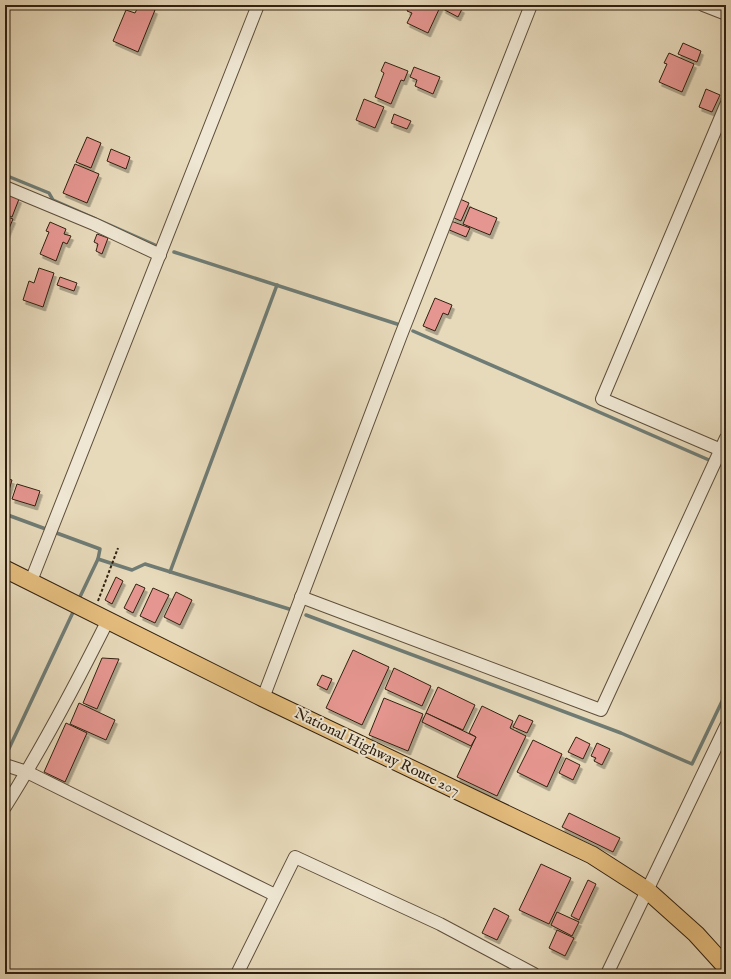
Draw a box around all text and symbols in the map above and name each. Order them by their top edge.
street label: National Highway Route 207 [291,704,463,800]

